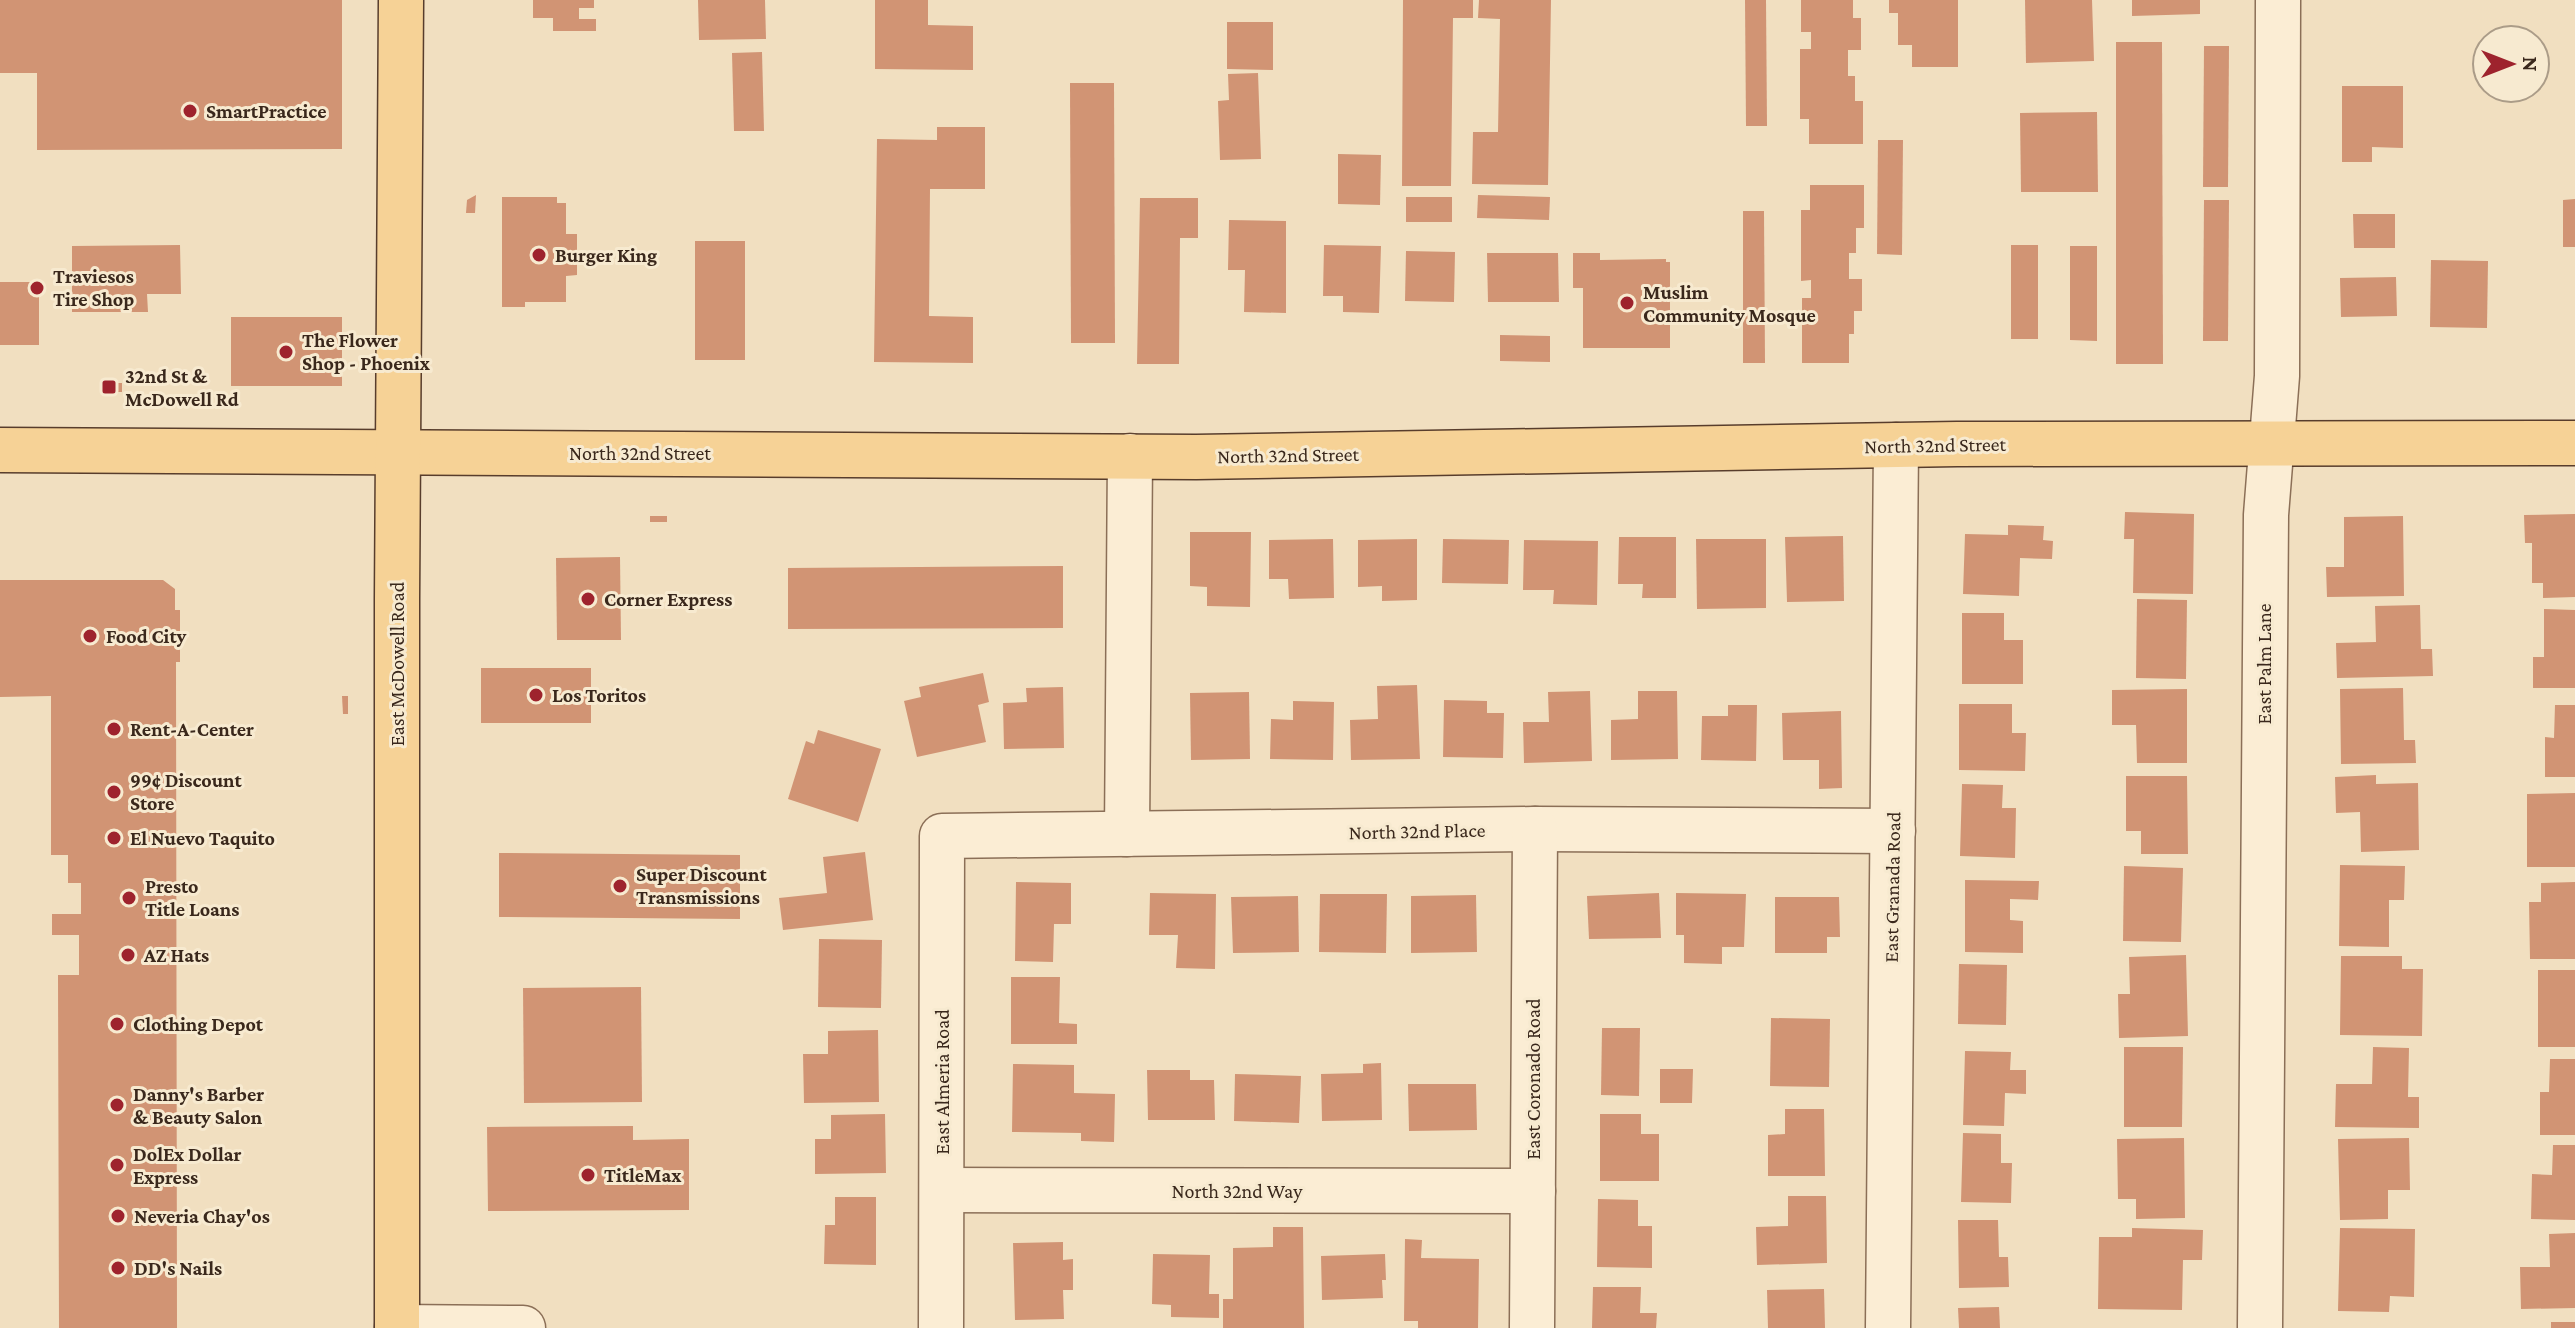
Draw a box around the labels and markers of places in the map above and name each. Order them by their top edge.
place label: SmartPractice [206,100,327,122]
marker: SmartPractice [181,102,199,120]
place label: Burger King [555,244,657,266]
marker: Burger King [530,246,548,264]
place label: Traviesos Tire Shop [53,265,134,310]
marker: Traviesos Tire Shop [28,279,46,297]
place label: Muslim Community Mosque [1643,281,1816,326]
marker: Muslim Community Mosque [1618,294,1636,312]
place label: The Flower Shop - Phoenix [302,329,431,374]
marker: The Flower Shop - Phoenix [277,343,295,361]
place label: 32nd St & McDowell Rd [125,365,239,410]
marker: 32nd St & McDowell Rd [100,378,118,396]
place label: Corner Express [604,588,732,610]
marker: Corner Express [579,590,597,608]
place label: Food City [106,625,186,647]
marker: Food City [81,627,99,645]
place label: Los Toritos [552,684,646,706]
marker: Los Toritos [527,686,545,704]
place label: Rent-A-Center [130,718,254,740]
marker: Rent-A-Center [105,720,123,738]
place label: 99¢ Discount Store [130,769,243,814]
marker: 99¢ Discount Store [105,783,123,801]
place label: El Nuevo Taquito [130,827,275,849]
marker: El Nuevo Taquito [105,829,123,847]
place label: Super Discount Transmissions [636,863,767,908]
place label: Presto Title Loans [145,875,239,920]
marker: Super Discount Transmissions [611,877,629,895]
marker: Presto Title Loans [120,889,138,907]
place label: AZ Hats [143,944,209,966]
marker: AZ Hats [119,946,137,964]
place label: Clothing Depot [133,1013,264,1035]
marker: Clothing Depot [108,1015,126,1033]
place label: Danny's Barber & Beauty Salon [133,1083,264,1128]
marker: Danny's Barber & Beauty Salon [108,1096,126,1114]
place label: DolEx Dollar Express [133,1143,242,1188]
marker: DolEx Dollar Express [108,1156,126,1174]
place label: TitleMax [604,1164,682,1186]
marker: TitleMax [579,1166,597,1184]
place label: Neveria Chay'os [134,1205,270,1227]
marker: Neveria Chay'os [109,1207,127,1225]
place label: DD's Nails [134,1257,222,1279]
marker: DD's Nails [109,1259,127,1277]

